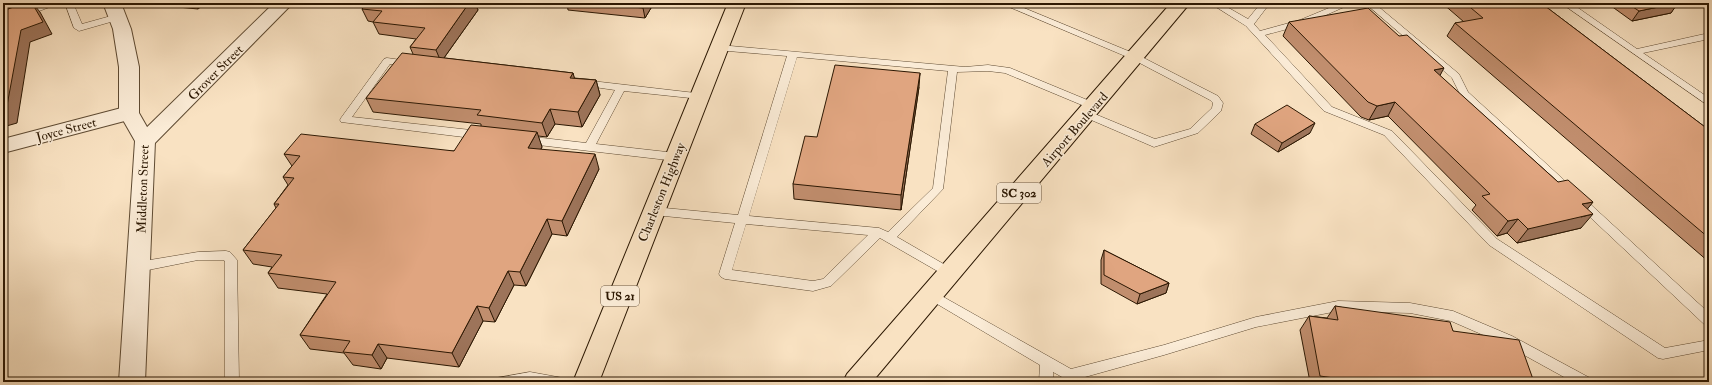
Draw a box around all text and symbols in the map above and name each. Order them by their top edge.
street label: Grover Street [185,42,247,104]
street label: Airport Boulevard [1037,89,1113,172]
street label: Joyce Street [33,114,98,147]
street label: Charleston Highway [635,140,690,245]
street label: Middleton Street [133,144,153,234]
road number: SC 302 [997,183,1041,203]
road number: US 21 [601,286,639,306]

